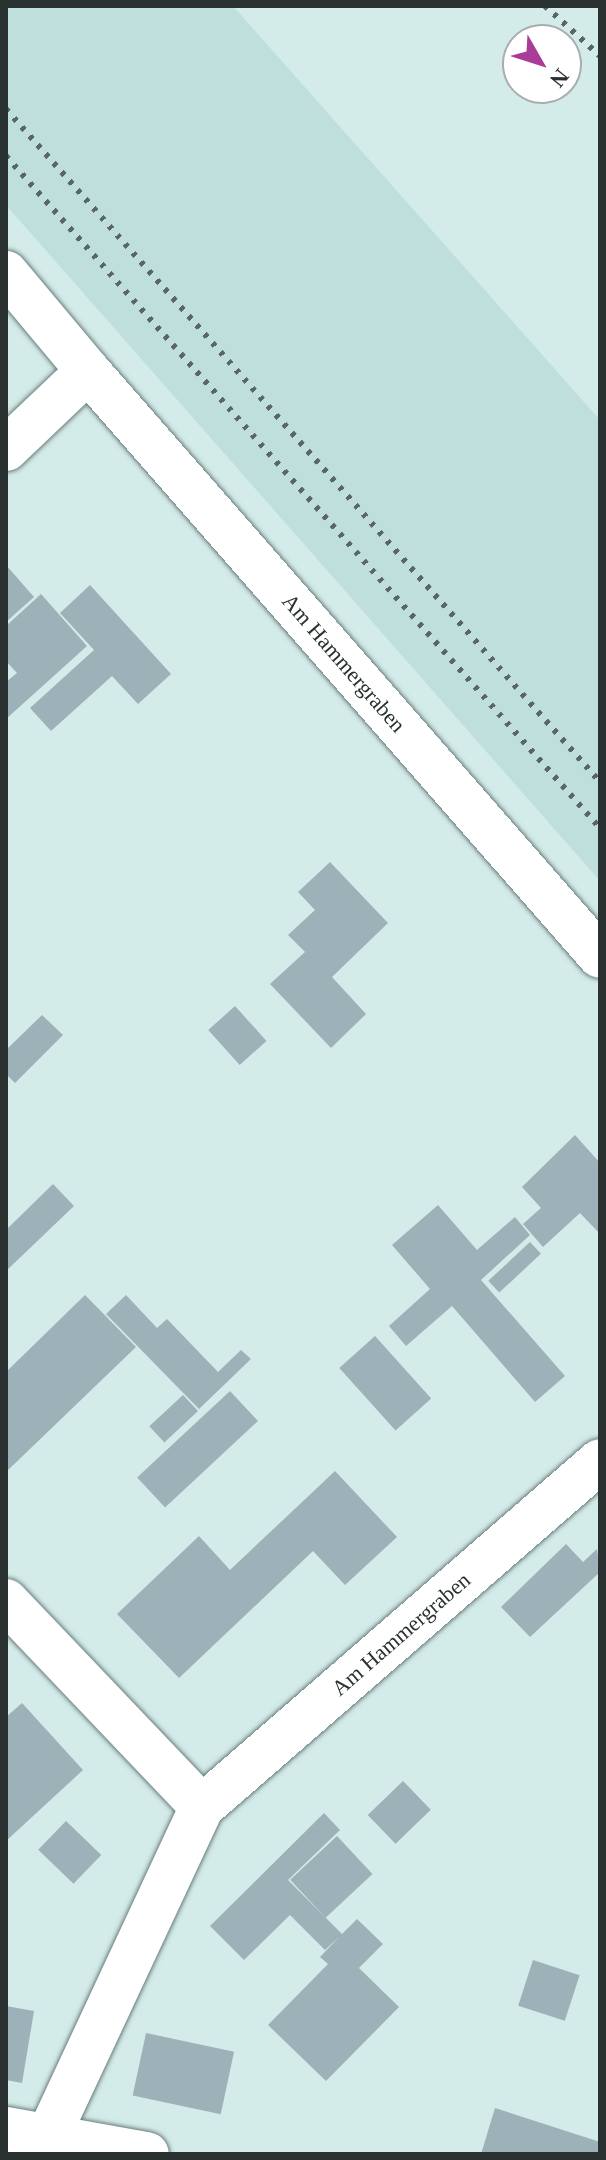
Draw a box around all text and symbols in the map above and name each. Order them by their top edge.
north arrow [502,24,582,104]
text: N [545,64,574,92]
street label: Am Hammergraben [277,588,411,738]
street label: Am Hammergraben [326,1567,476,1701]

